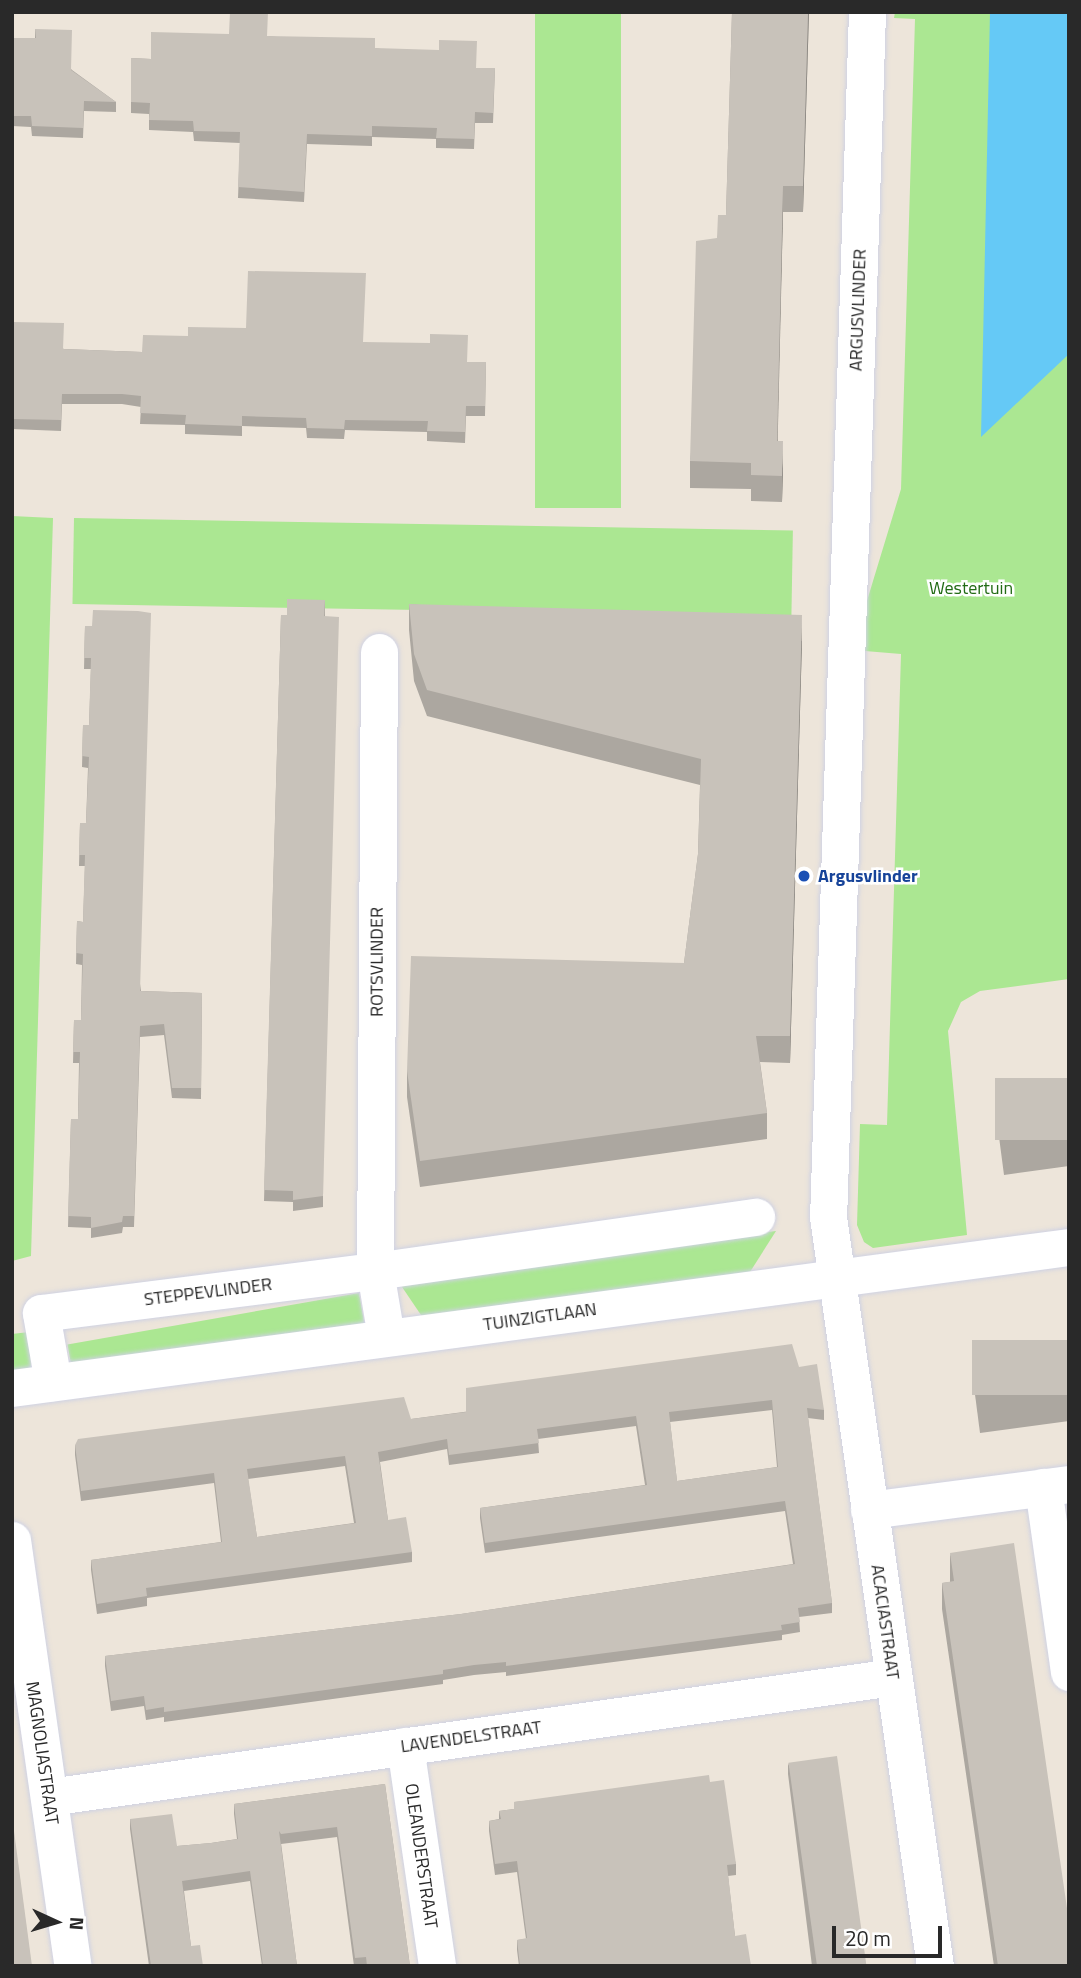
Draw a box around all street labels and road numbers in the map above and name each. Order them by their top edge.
street label: ARGUSVLINDER [845,248,871,372]
street label: ROTSVLINDER [366,907,388,1017]
street label: STEPPEVLINDER [143,1273,273,1311]
street label: TUINZIGTLAAN [482,1298,598,1336]
street label: ACACIASTRAAT [866,1563,904,1681]
street label: MAGNOLIASTRAAT [21,1680,63,1826]
street label: LAVENDELSTRAAT [399,1716,543,1758]
street label: OLEANDERSTRAAT [400,1782,442,1930]

